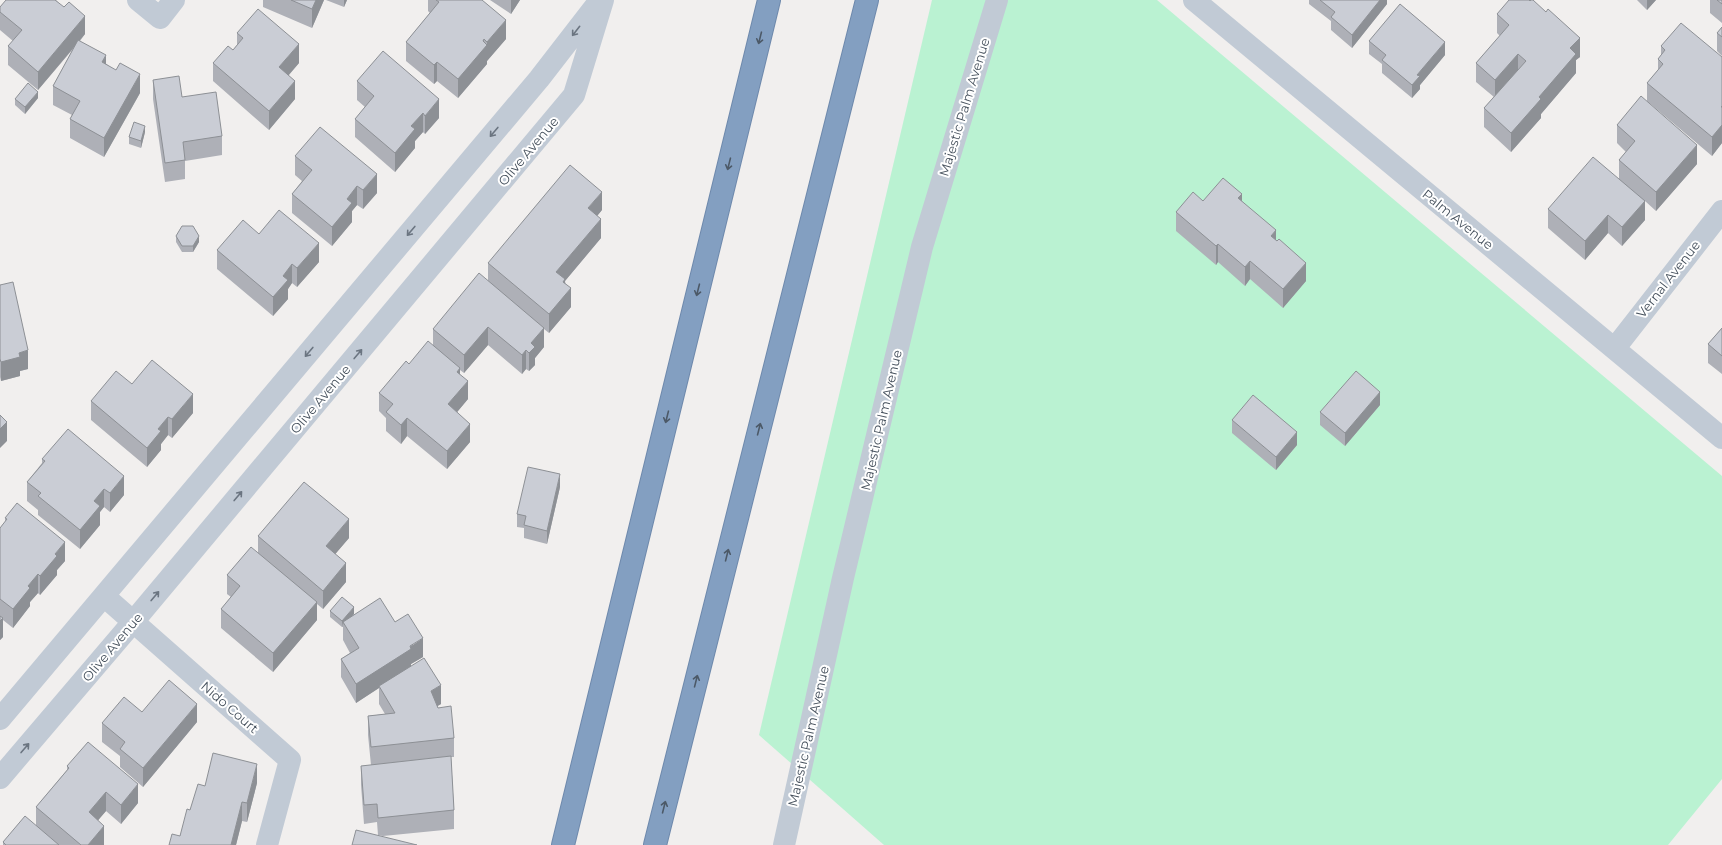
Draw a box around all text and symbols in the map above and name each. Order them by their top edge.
one-way arrow [572,25,580,36]
one-way arrow [755,31,763,44]
street label: Majestic Palm Avenue [935,36,993,178]
street label: Olive Avenue [495,113,562,189]
one-way arrow [490,127,499,137]
one-way arrow [724,157,732,170]
street label: Palm Avenue [1419,186,1497,253]
one-way arrow [406,226,415,237]
street label: Vernal Avenue [1633,237,1703,321]
one-way arrow [694,284,701,297]
one-way arrow [304,347,313,358]
one-way arrow [353,348,362,359]
street label: Majestic Palm Avenue [857,348,905,492]
street label: Olive Avenue [287,361,354,437]
one-way arrow [663,410,671,423]
one-way arrow [756,423,763,436]
one-way arrow [234,491,243,501]
one-way arrow [724,549,732,562]
one-way arrow [151,590,160,601]
street label: Olive Avenue [79,609,146,685]
street label: Majestic Palm Avenue [784,664,832,808]
one-way arrow [692,675,700,688]
street label: Nido Court [198,678,262,736]
one-way arrow [21,743,30,753]
one-way arrow [661,801,668,814]

